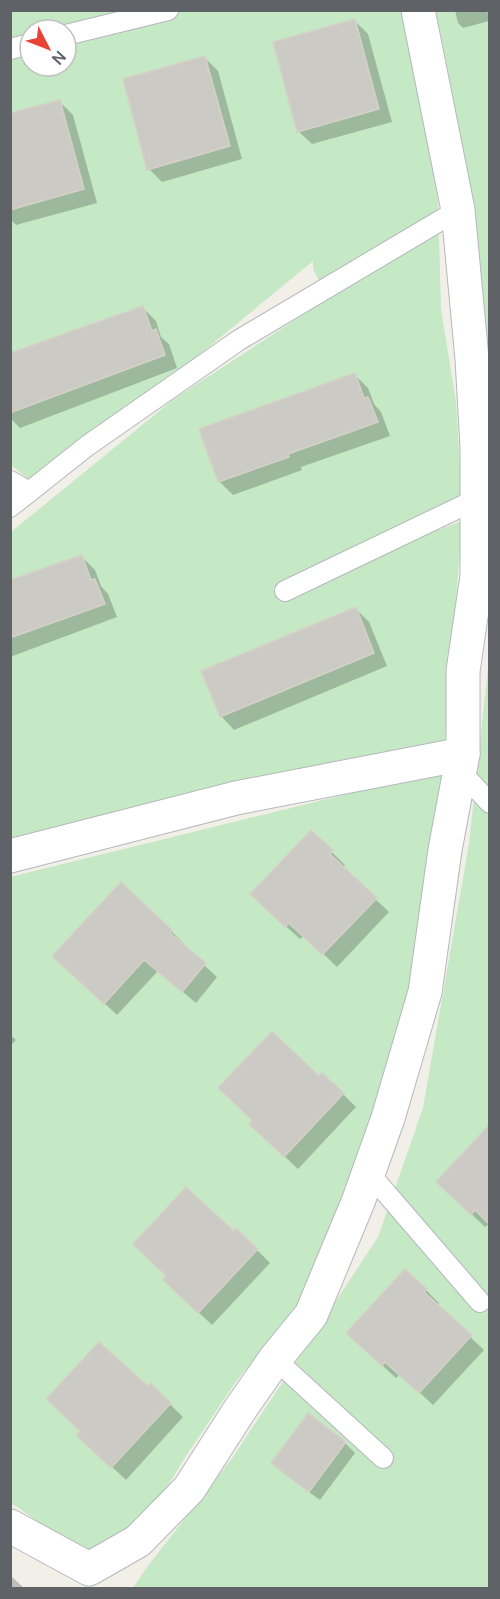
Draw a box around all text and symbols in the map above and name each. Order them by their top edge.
north arrow [18,18,78,78]
text: N [47,46,71,70]

